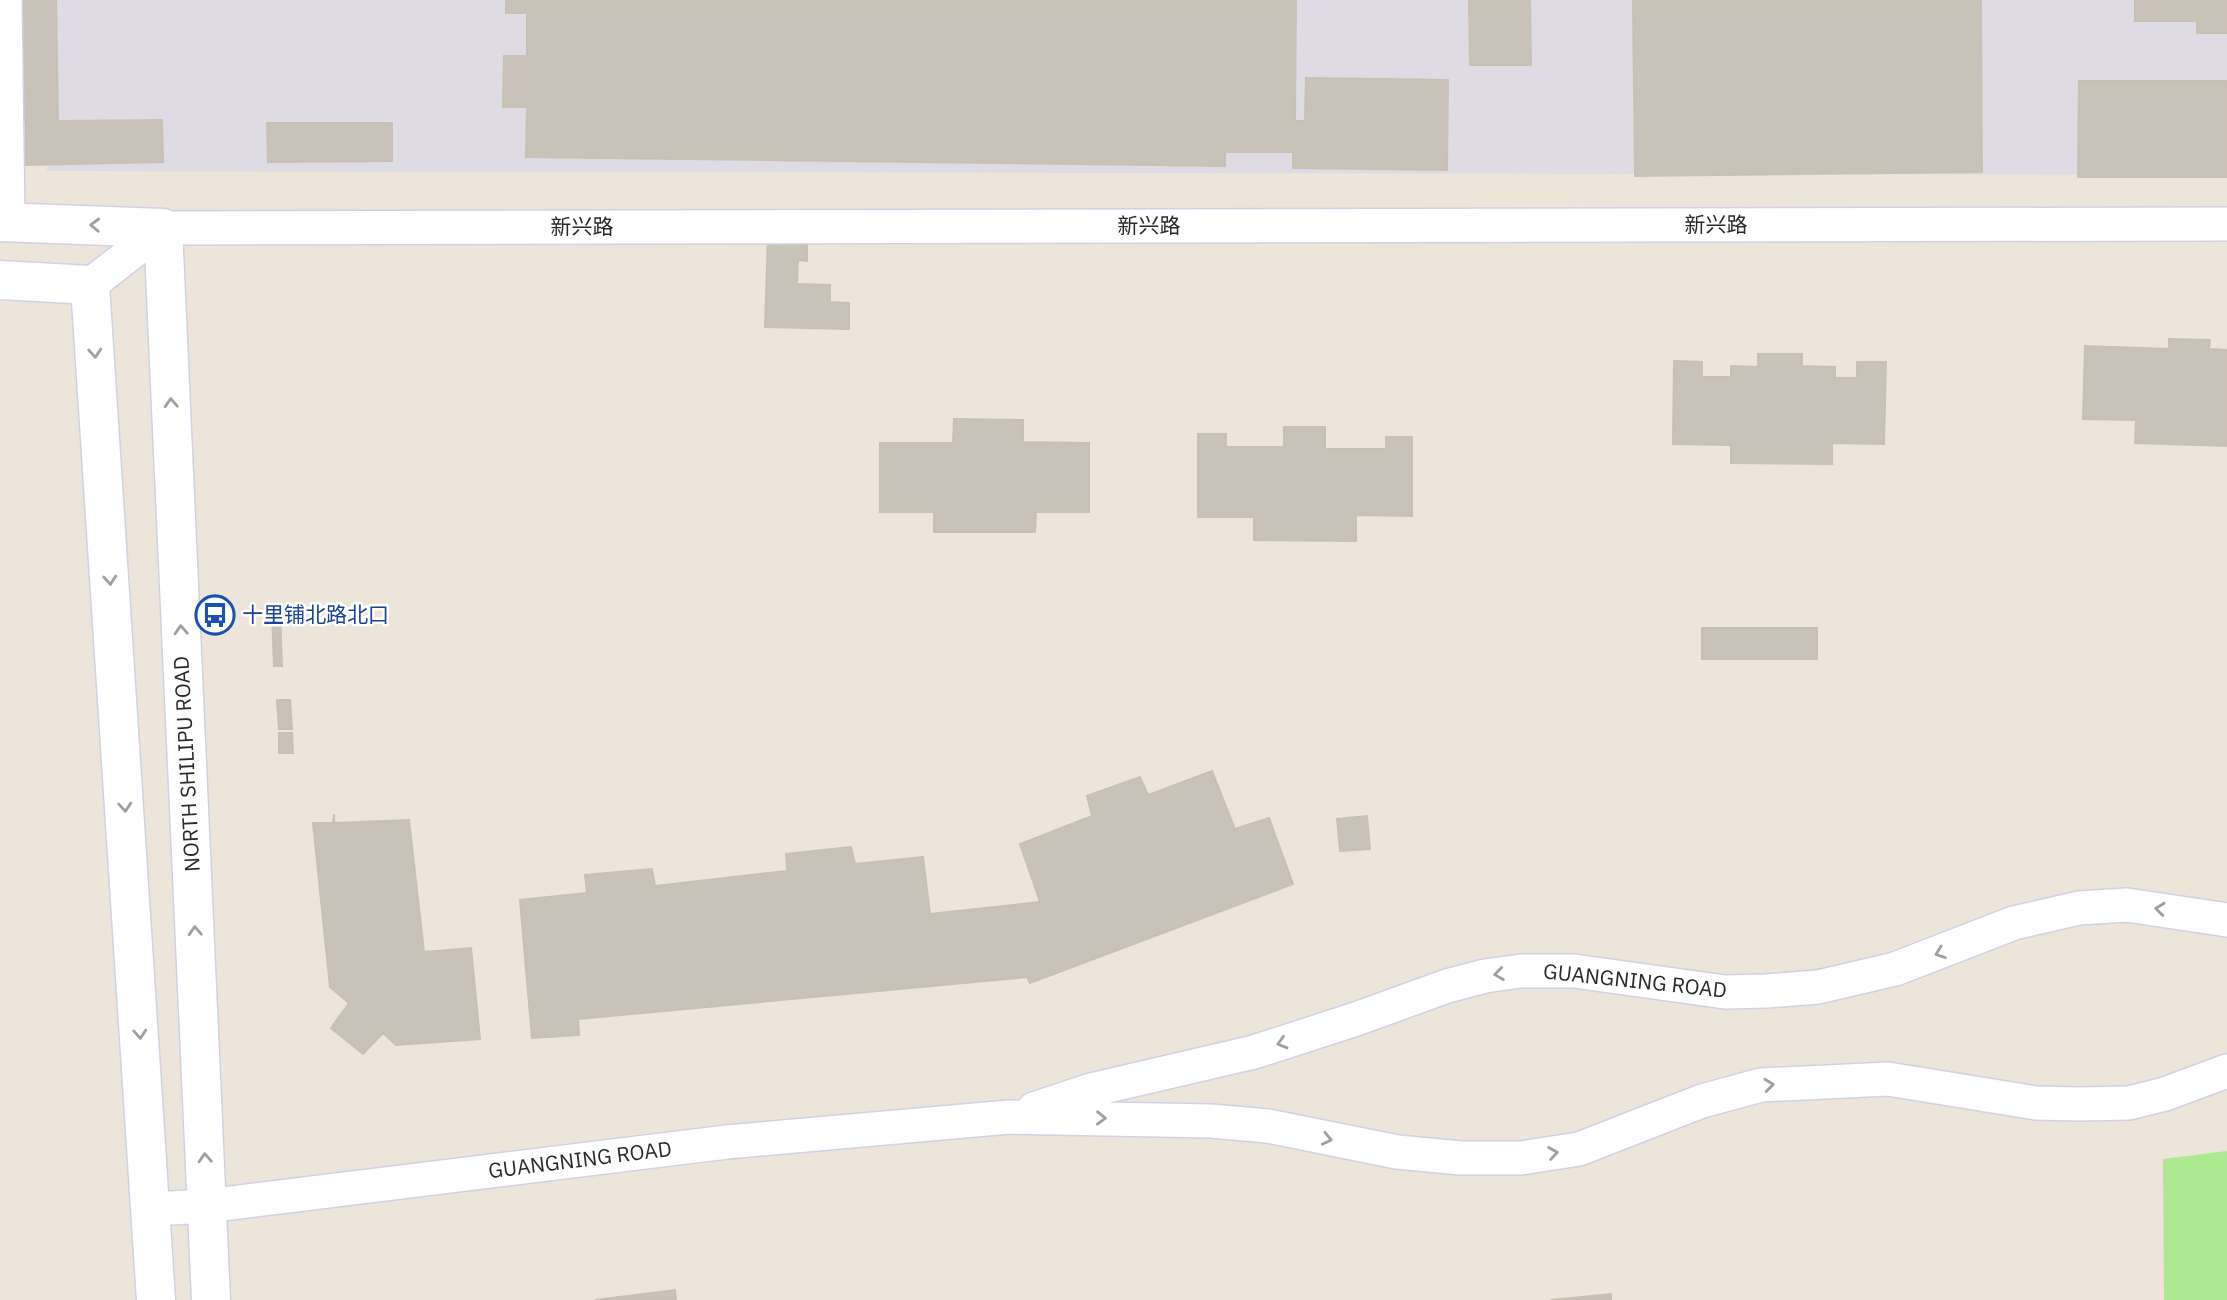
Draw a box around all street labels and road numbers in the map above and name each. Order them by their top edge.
street label: 新兴路 [1685,210,1748,238]
street label: 新兴路 [1118,211,1181,239]
street label: 新兴路 [551,212,614,240]
street label: NORTH SHILIPU ROAD [166,655,206,873]
street label: GUANGNING ROAD [1542,956,1728,1004]
street label: GUANGNING ROAD [487,1134,673,1184]

